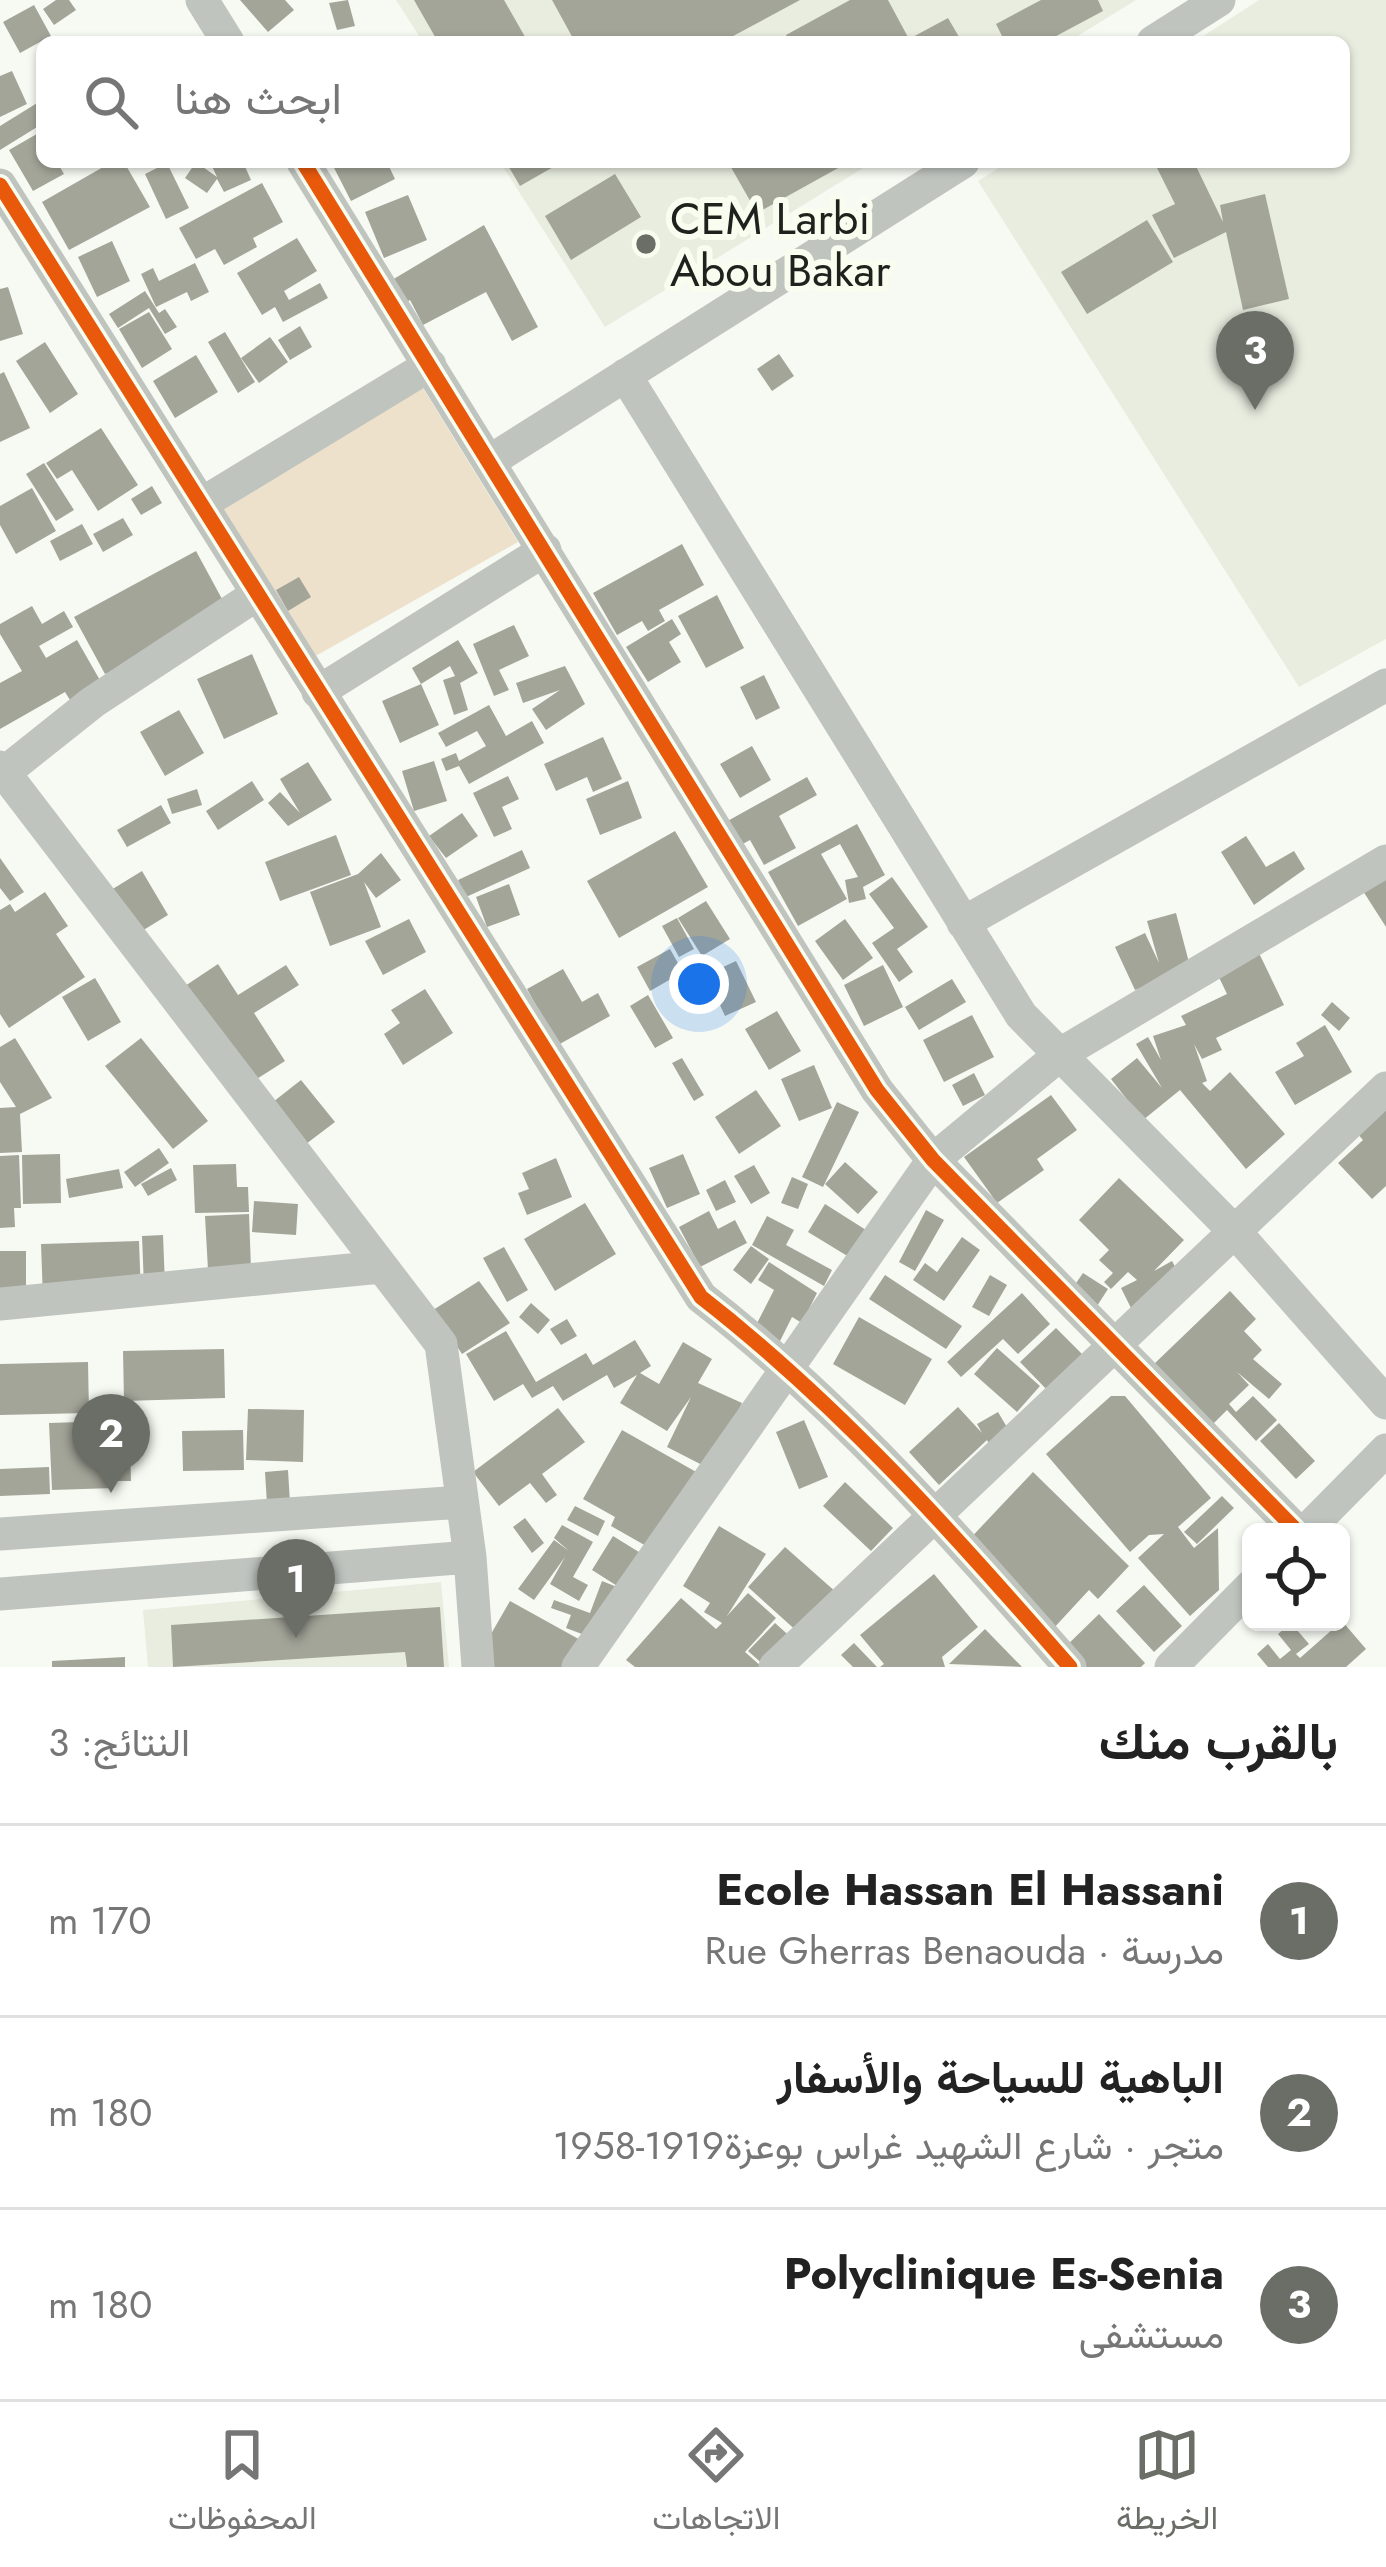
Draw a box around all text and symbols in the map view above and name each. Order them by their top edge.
search box [36,36,1350,168]
text: ابحث هنا [174,66,342,131]
icon: search [78,69,144,135]
place label: CEM Larbi Abou Bakar [670,186,891,303]
marker: CEM Larbi Abou Bakar [633,231,659,257]
pin: 3 [1216,311,1294,410]
your location [669,954,729,1014]
pin: 2 [72,1394,150,1493]
map controls [1242,1523,1350,1631]
button: locate [1242,1523,1350,1631]
pin: 1 [257,1539,335,1638]
text: بالقرب منك [1099,1704,1338,1778]
text: النتائج: 3 [48,1714,190,1771]
text: Ecole Hassan El Hassani [716,1857,1224,1922]
text: 170 m [48,1892,152,1949]
text: 1 [1289,1892,1309,1949]
text: مدرسة · Rue Gherras Benaouda [704,1922,1224,1979]
text: الباهية للسياحة والأسفار [777,2045,1224,2110]
text: 180 m [48,2084,152,2141]
text: 2 [1286,2084,1312,2141]
text: متجر · شارع الشهيد غراس بوعزة1919-1958 [553,2117,1224,2174]
text: Polyclinique Es-Senia [784,2241,1224,2306]
text: 180 m [48,2276,152,2333]
text: 3 [1287,2276,1311,2333]
text: مستشفى [1079,2306,1224,2363]
tab: المحفوظات [168,2422,317,2547]
tab: الاتجاهات [652,2422,780,2547]
tab: الخريطة [1116,2422,1218,2547]

